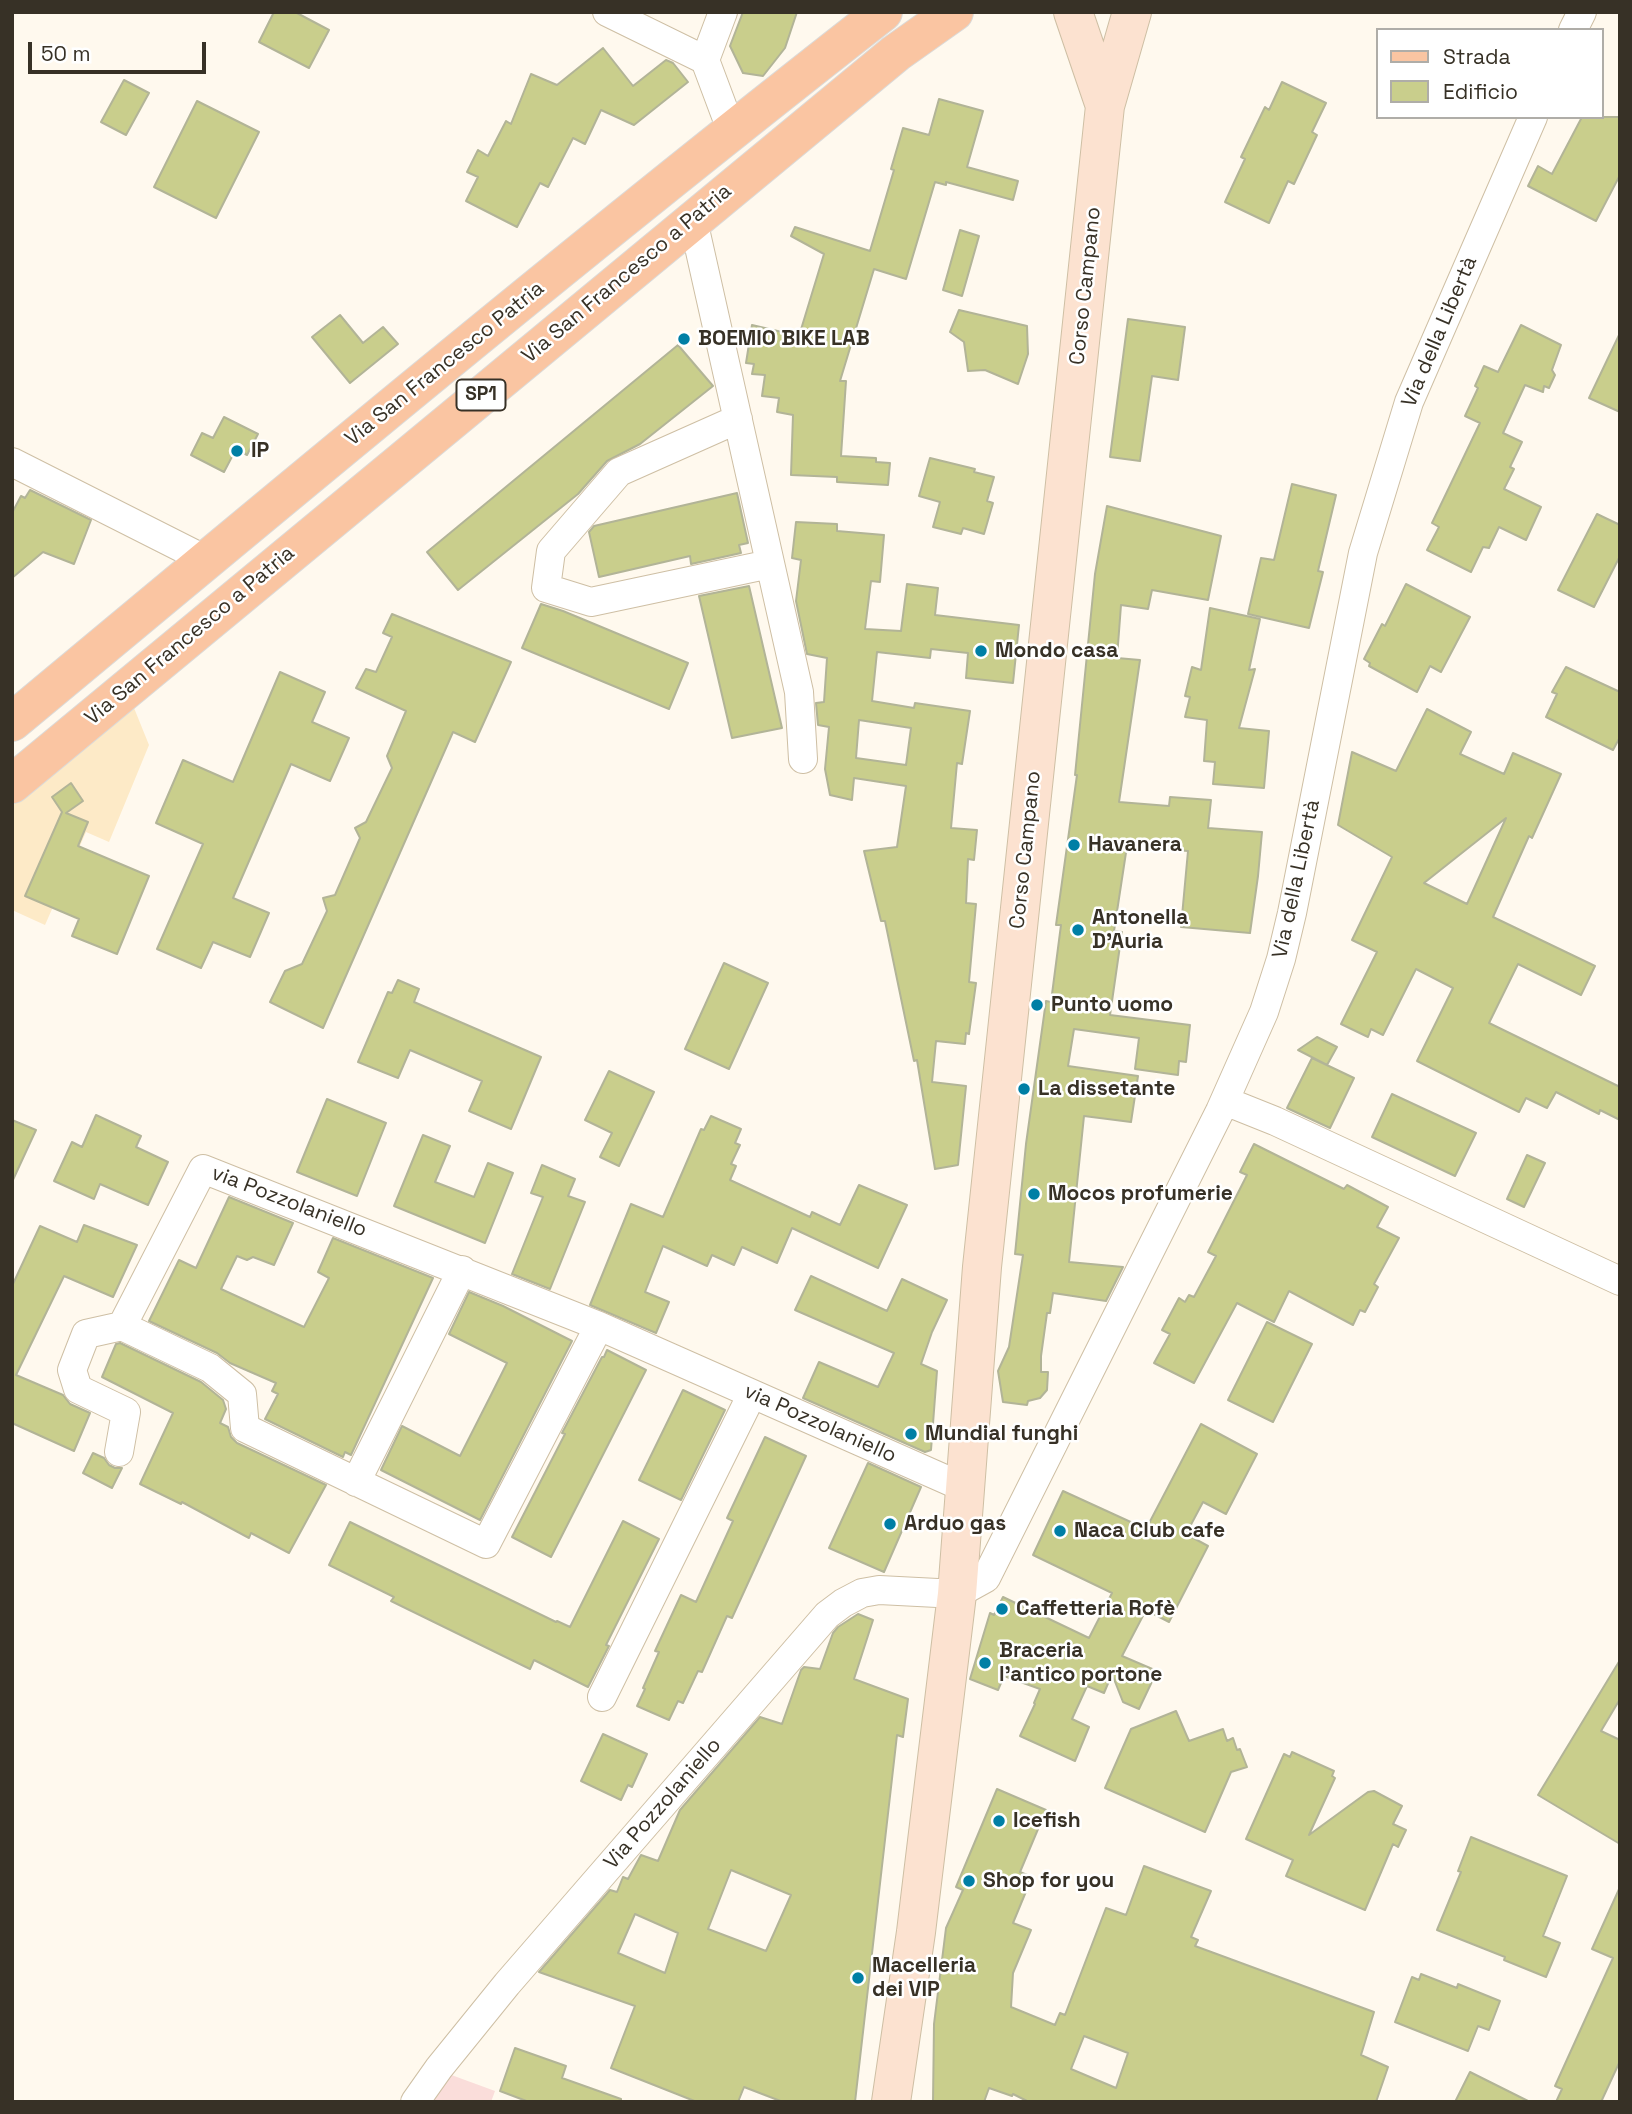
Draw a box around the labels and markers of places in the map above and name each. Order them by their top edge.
place label: BOEMIO BIKE LAB [698,326,870,352]
marker: BOEMIO BIKE LAB [676,331,692,347]
place label: IP [251,438,269,464]
marker: IP [229,443,245,459]
place label: Mondo casa [995,638,1118,664]
marker: Mondo casa [973,643,989,659]
place label: Havanera [1088,832,1182,858]
marker: Havanera [1066,837,1082,853]
place label: Antonella D'Auria [1092,905,1188,955]
marker: Antonella D'Auria [1070,922,1086,938]
place label: Punto uomo [1051,992,1173,1018]
marker: Punto uomo [1029,997,1045,1013]
place label: La dissetante [1038,1076,1175,1102]
marker: La dissetante [1016,1081,1032,1097]
place label: Mocos profumerie [1048,1181,1233,1207]
marker: Mocos profumerie [1026,1186,1042,1202]
place label: Mundial funghi [925,1421,1078,1447]
marker: Mundial funghi [903,1426,919,1442]
place label: Arduo gas [904,1511,1006,1537]
marker: Arduo gas [882,1516,898,1532]
place label: Naca Club cafe [1074,1518,1225,1544]
marker: Naca Club cafe [1052,1523,1068,1539]
place label: Caffetteria Rofè [1016,1596,1175,1622]
marker: Caffetteria Rofè [994,1601,1010,1617]
place label: Braceria l'antico portone [999,1638,1162,1688]
marker: Braceria l'antico portone [977,1655,993,1671]
place label: Icefish [1013,1808,1081,1834]
marker: Icefish [991,1813,1007,1829]
place label: Shop for you [983,1868,1114,1894]
marker: Shop for you [961,1873,977,1889]
place label: Macelleria dei VIP [872,1953,976,2003]
marker: Macelleria dei VIP [850,1970,866,1986]

